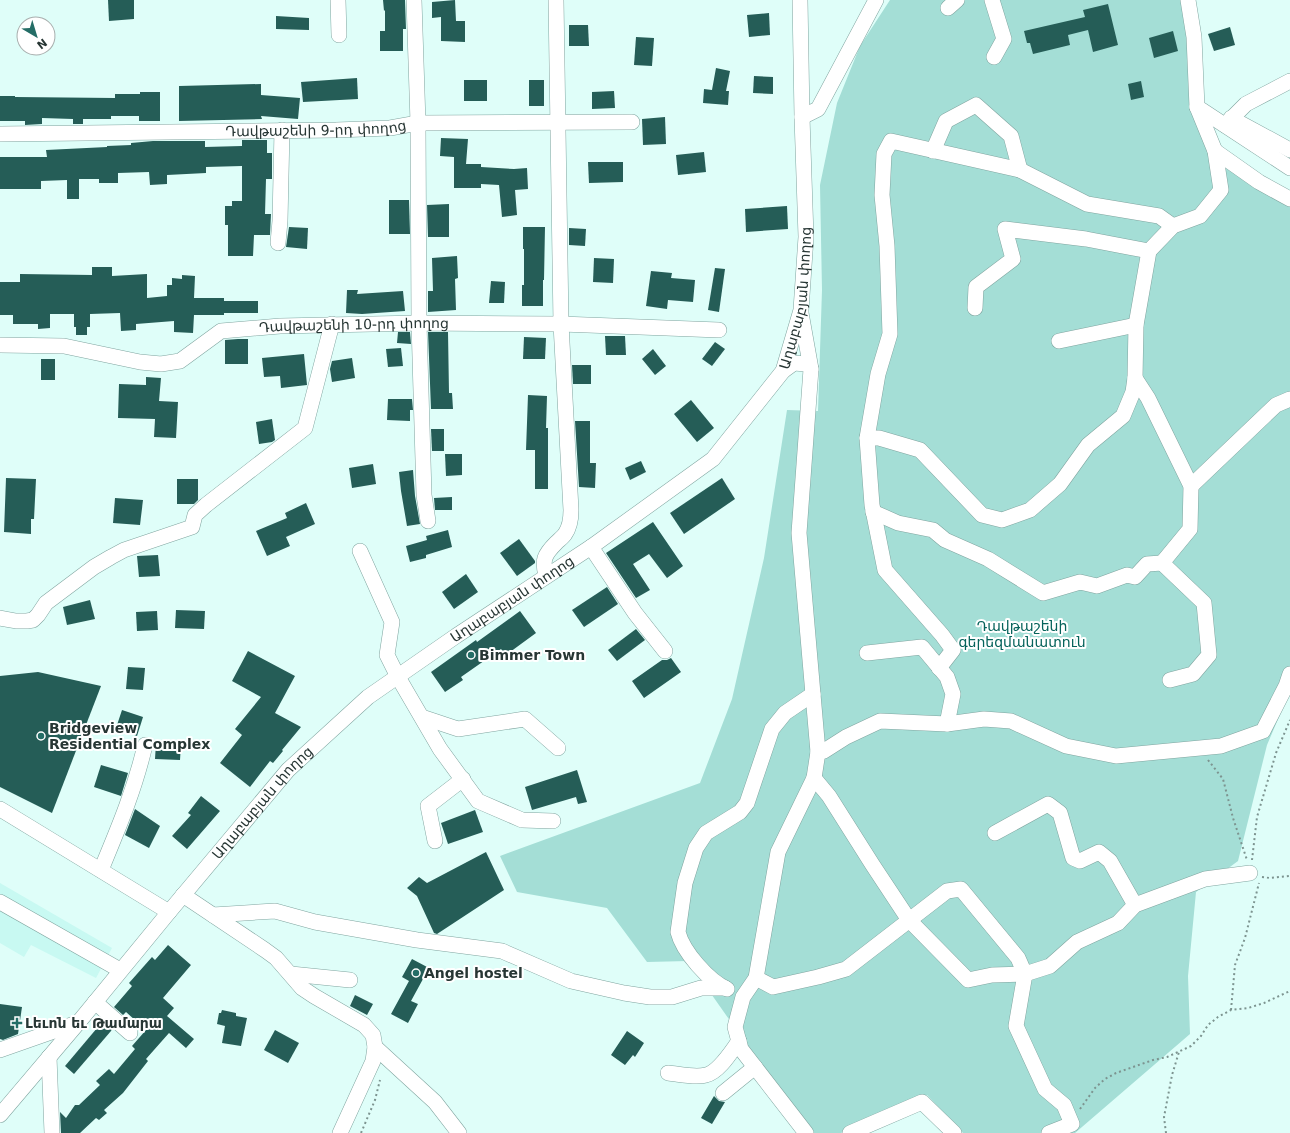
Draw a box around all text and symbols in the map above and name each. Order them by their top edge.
north arrow [16,16,56,56]
text: N [34,36,49,51]
street label: Դավթաշենի 9-րդ փողոց [225,117,408,139]
street label: Աղաբաբյան փողոց [776,227,814,371]
street label: Դավթաշենի 10-րդ փողոց [258,315,449,336]
street label: Աղաբաբյան փողոց [447,553,577,645]
park label: Դավթաշենի գերեզմանատուն [958,618,1086,650]
place label: Bimmer Town [479,647,585,663]
marker: Bimmer Town [466,650,476,660]
place label: Bridgeview Residential Complex [49,720,210,752]
marker: Bridgeview Residential Complex [36,731,46,741]
street label: Աղաբաբյան փողոց [209,743,316,862]
place label: Angel hostel [424,965,523,981]
marker: Angel hostel [411,968,421,978]
place label: Լեւոն եւ Թամարա [25,1015,162,1031]
marker: Լեւոն եւ Թամարա [12,1018,22,1028]

